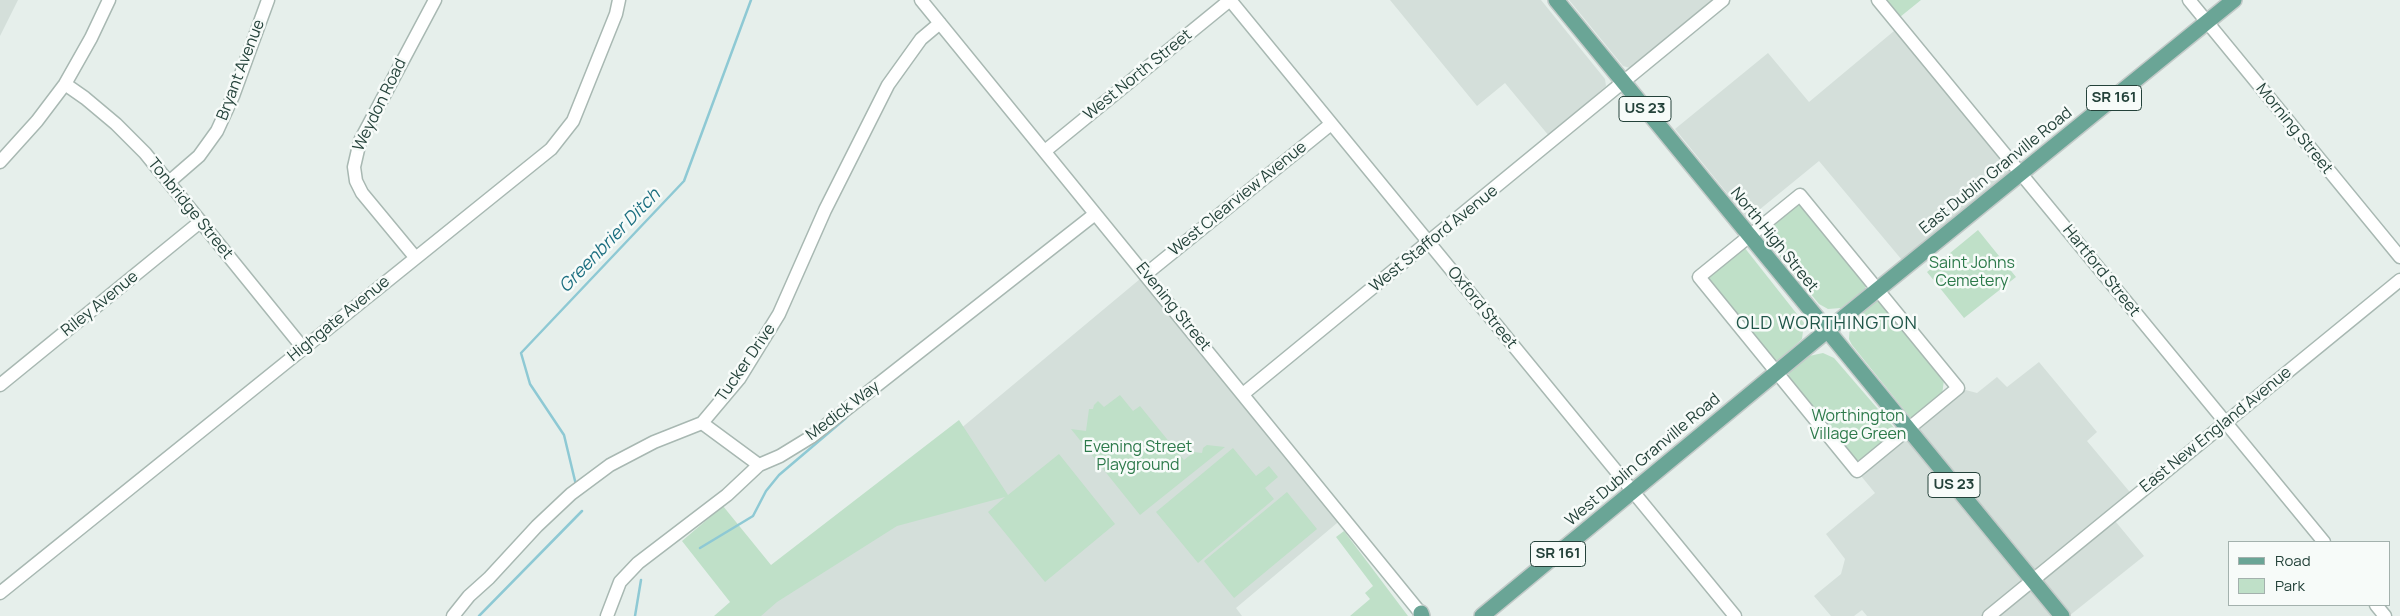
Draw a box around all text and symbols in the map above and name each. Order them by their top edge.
street label: Bryant Avenue [213,17,269,123]
street label: West North Street [1080,25,1196,125]
street label: Weydon Road [349,55,411,155]
street label: Morning Street [2252,80,2336,178]
road number: SR 161 [2086,86,2142,110]
road number: US 23 [1619,96,1671,122]
street label: East Dublin Granville Road [1916,103,2076,239]
street label: West Clearview Avenue [1165,138,1311,260]
street label: Tonbridge Street [143,155,237,263]
street label: West Stafford Avenue [1366,181,1502,297]
street label: North High Street [1726,184,1822,296]
water label: Greenbrier Ditch [555,185,665,297]
street label: Hartford Street [2058,221,2144,321]
park label: Saint Johns Cemetery [1929,254,2015,292]
street label: Evening Street [1131,259,1215,355]
street label: Oxford Street [1443,263,1521,353]
street label: Riley Avenue [58,267,142,341]
street label: Highgate Avenue [284,272,394,366]
district label: OLD WORTHINGTON [1734,313,1920,335]
street label: Tucker Drive [712,320,780,406]
street label: East New England Avenue [2136,363,2296,497]
street label: Medick Way [802,377,884,445]
street label: West Dublin Granville Road [1562,390,1724,530]
park label: Worthington Village Green [1810,407,1906,445]
park label: Evening Street Playground [1084,438,1192,476]
road number: US 23 [1928,472,1980,498]
legend [2228,541,2390,606]
road number: SR 161 [1530,542,1586,566]
text: Road [2275,550,2311,571]
text: Park [2275,575,2305,596]

